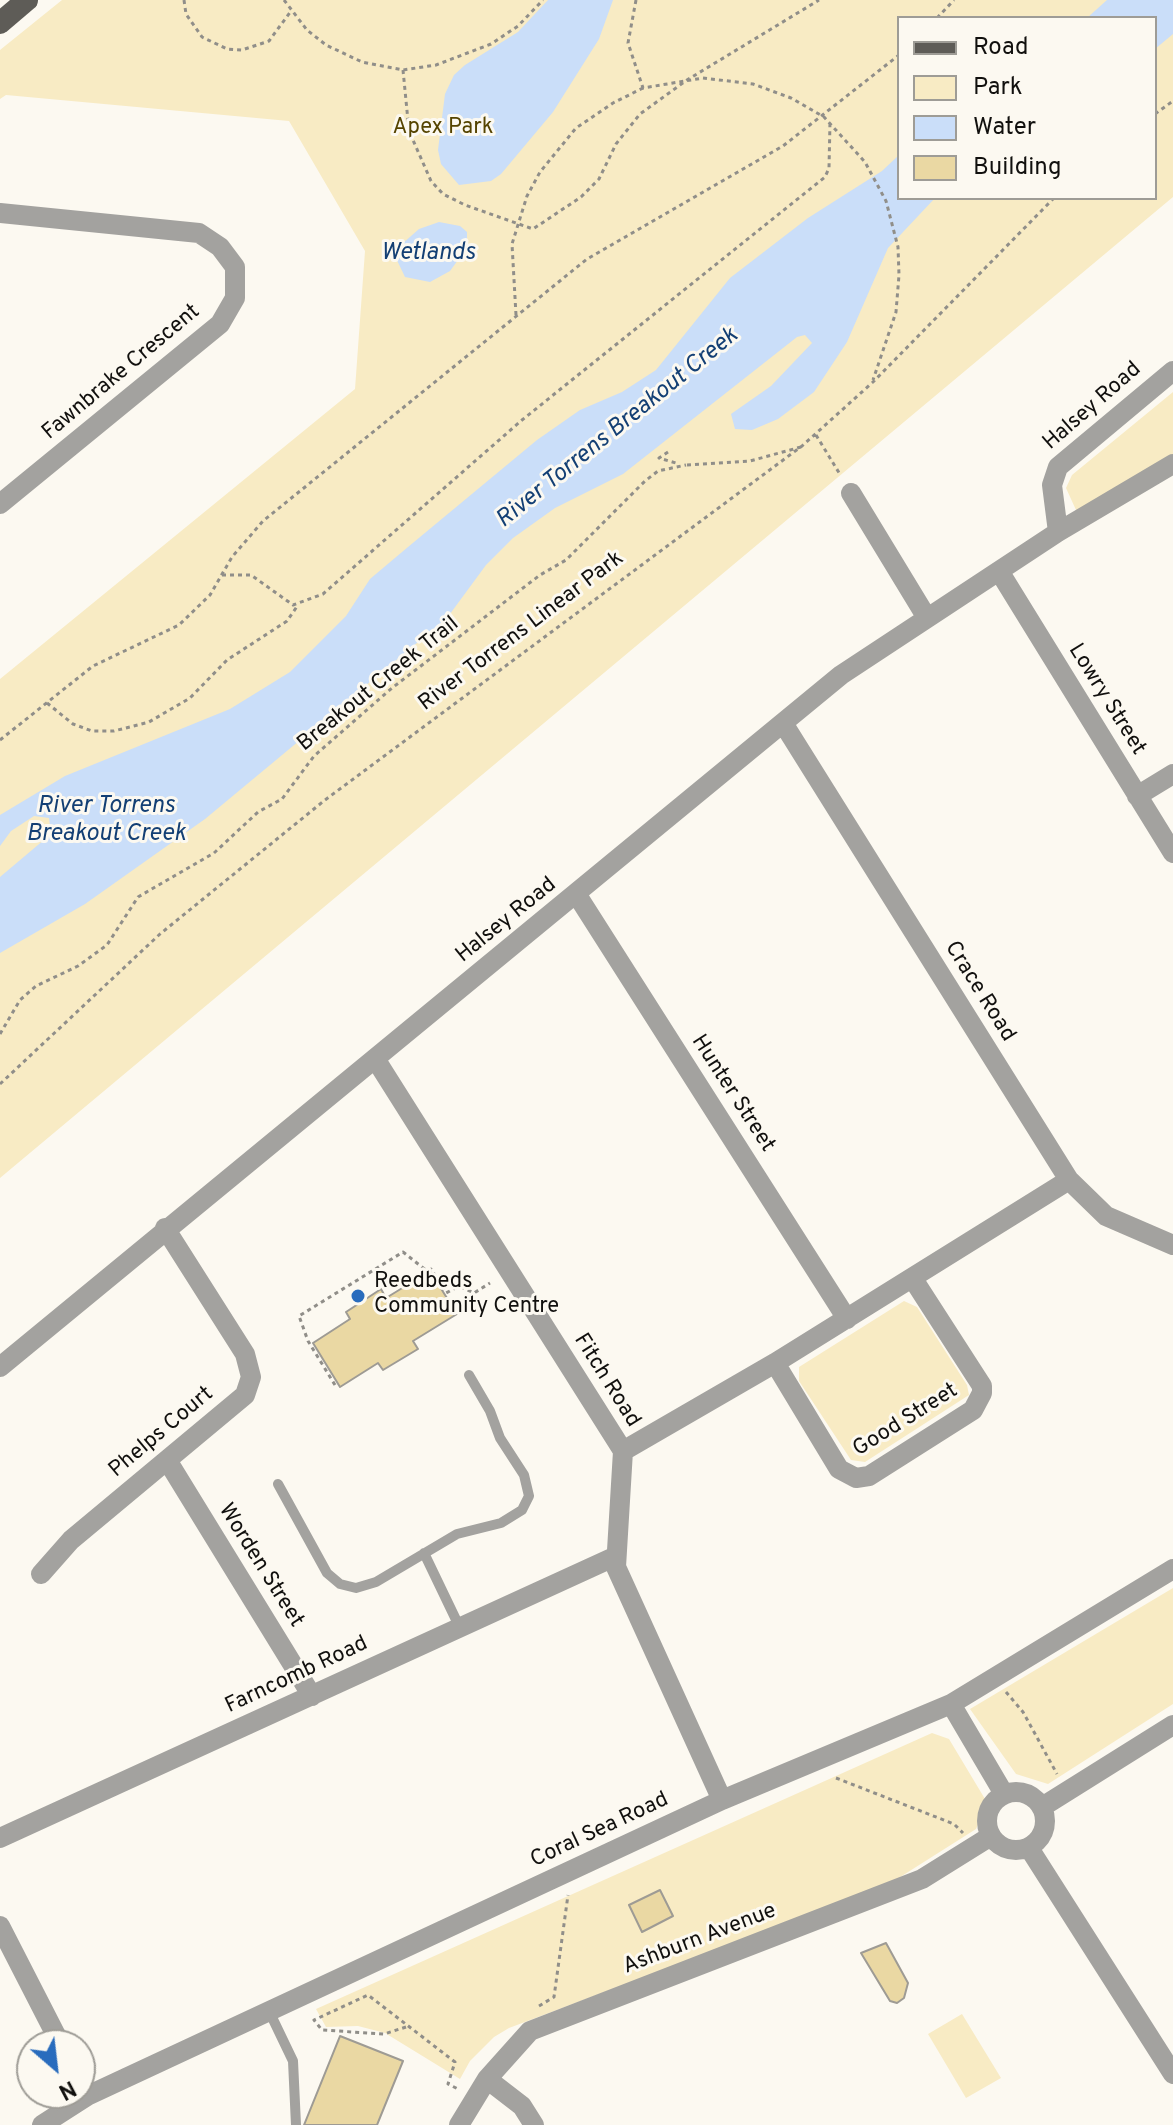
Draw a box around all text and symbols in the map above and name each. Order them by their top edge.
legend [897,16,1157,200]
text: Road [973,33,1029,63]
text: Park [973,73,1023,103]
text: Water [973,113,1036,143]
park label: Apex Park [393,116,493,142]
text: Building [973,153,1062,183]
water label: Wetlands [381,240,475,268]
street label: Fawnbrake Crescent [38,299,206,447]
water label: River Torrens Breakout Creek [491,322,745,536]
street label: Halsey Road [1039,357,1147,457]
street label: River Torrens Linear Park [414,546,630,718]
street label: Breakout Creek Trail [293,612,465,758]
street label: Lowry Street [1061,639,1151,761]
water label: River Torrens Breakout Creek [26,793,186,849]
street label: Halsey Road [452,873,562,969]
street label: Crace Road [938,937,1020,1047]
street label: Hunter Street [684,1030,780,1158]
place label: Reedbeds Community Centre [374,1270,559,1322]
marker: Reedbeds Community Centre [349,1287,367,1305]
street label: Fitch Road [567,1329,645,1433]
street label: Good Street [849,1378,963,1464]
street label: Phelps Court [104,1382,220,1484]
street label: Worden Street [212,1499,308,1633]
street label: Farncomb Road [222,1631,372,1721]
street label: Coral Sea Road [527,1787,673,1875]
street label: Ashburn Avenue [620,1899,780,1981]
north arrow [16,2029,96,2109]
text: N [53,2073,80,2104]

